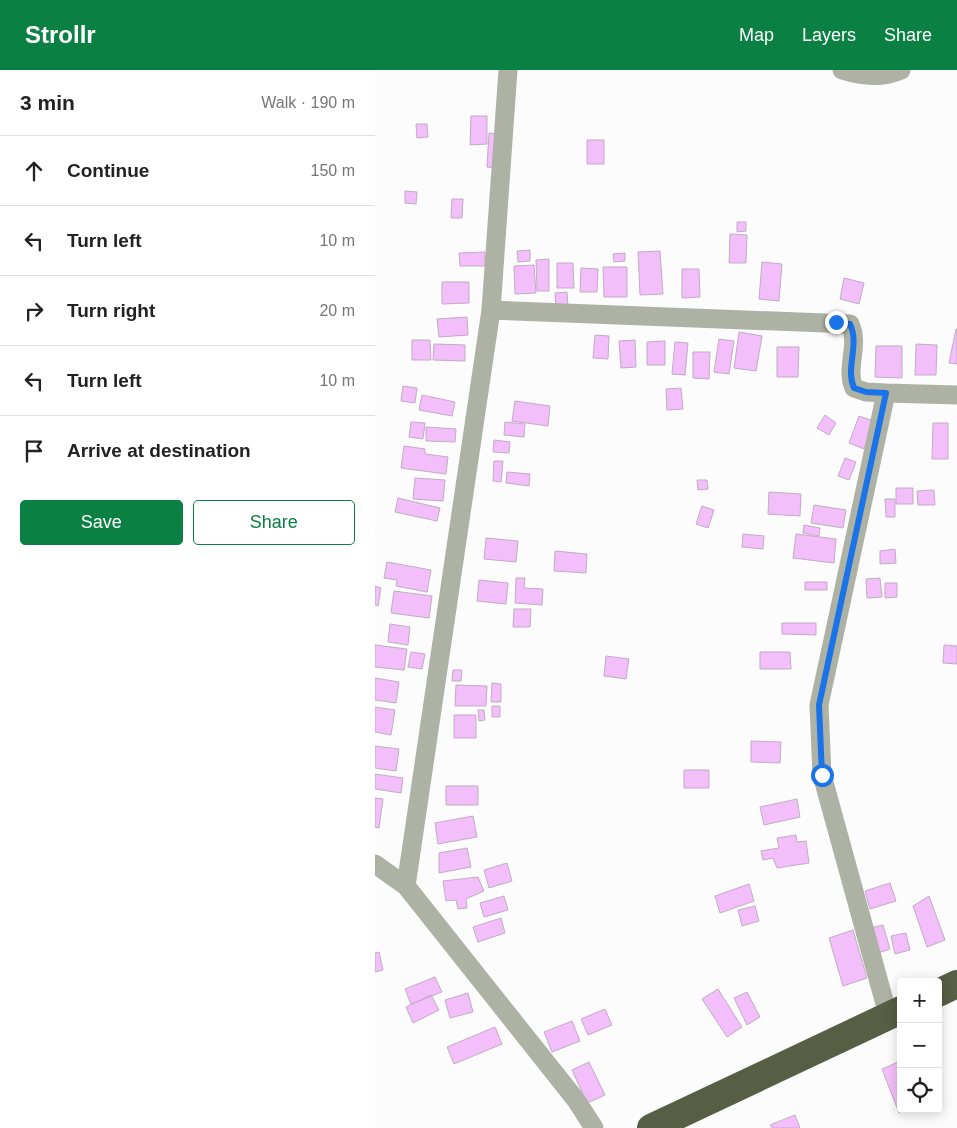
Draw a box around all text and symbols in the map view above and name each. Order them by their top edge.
text: Strollr [25,21,96,48]
text: Map [739,25,774,45]
text: Layers [802,25,856,45]
text: Share [884,25,932,45]
text: 3 min [20,91,75,114]
text: Walk · 190 m [261,94,355,111]
icon: ahead [20,157,48,185]
text: Continue [67,160,149,181]
text: 150 m [311,162,355,179]
icon: left [20,227,48,255]
text: Turn left [67,230,142,251]
text: 10 m [319,232,355,249]
icon: right [20,297,48,325]
text: Turn right [67,300,155,321]
text: 20 m [319,302,355,319]
route end [825,311,848,334]
icon: left [20,367,48,395]
text: Turn left [67,370,142,391]
text: 10 m [319,372,355,389]
icon: arrive [20,437,48,465]
text: Arrive at destination [67,440,251,461]
button: Save [20,500,183,545]
button: Share [193,500,355,545]
route start [811,764,834,787]
map controls [897,978,942,1113]
button: + [897,978,942,1023]
button: − [897,1023,942,1068]
button: locate [897,1068,942,1113]

